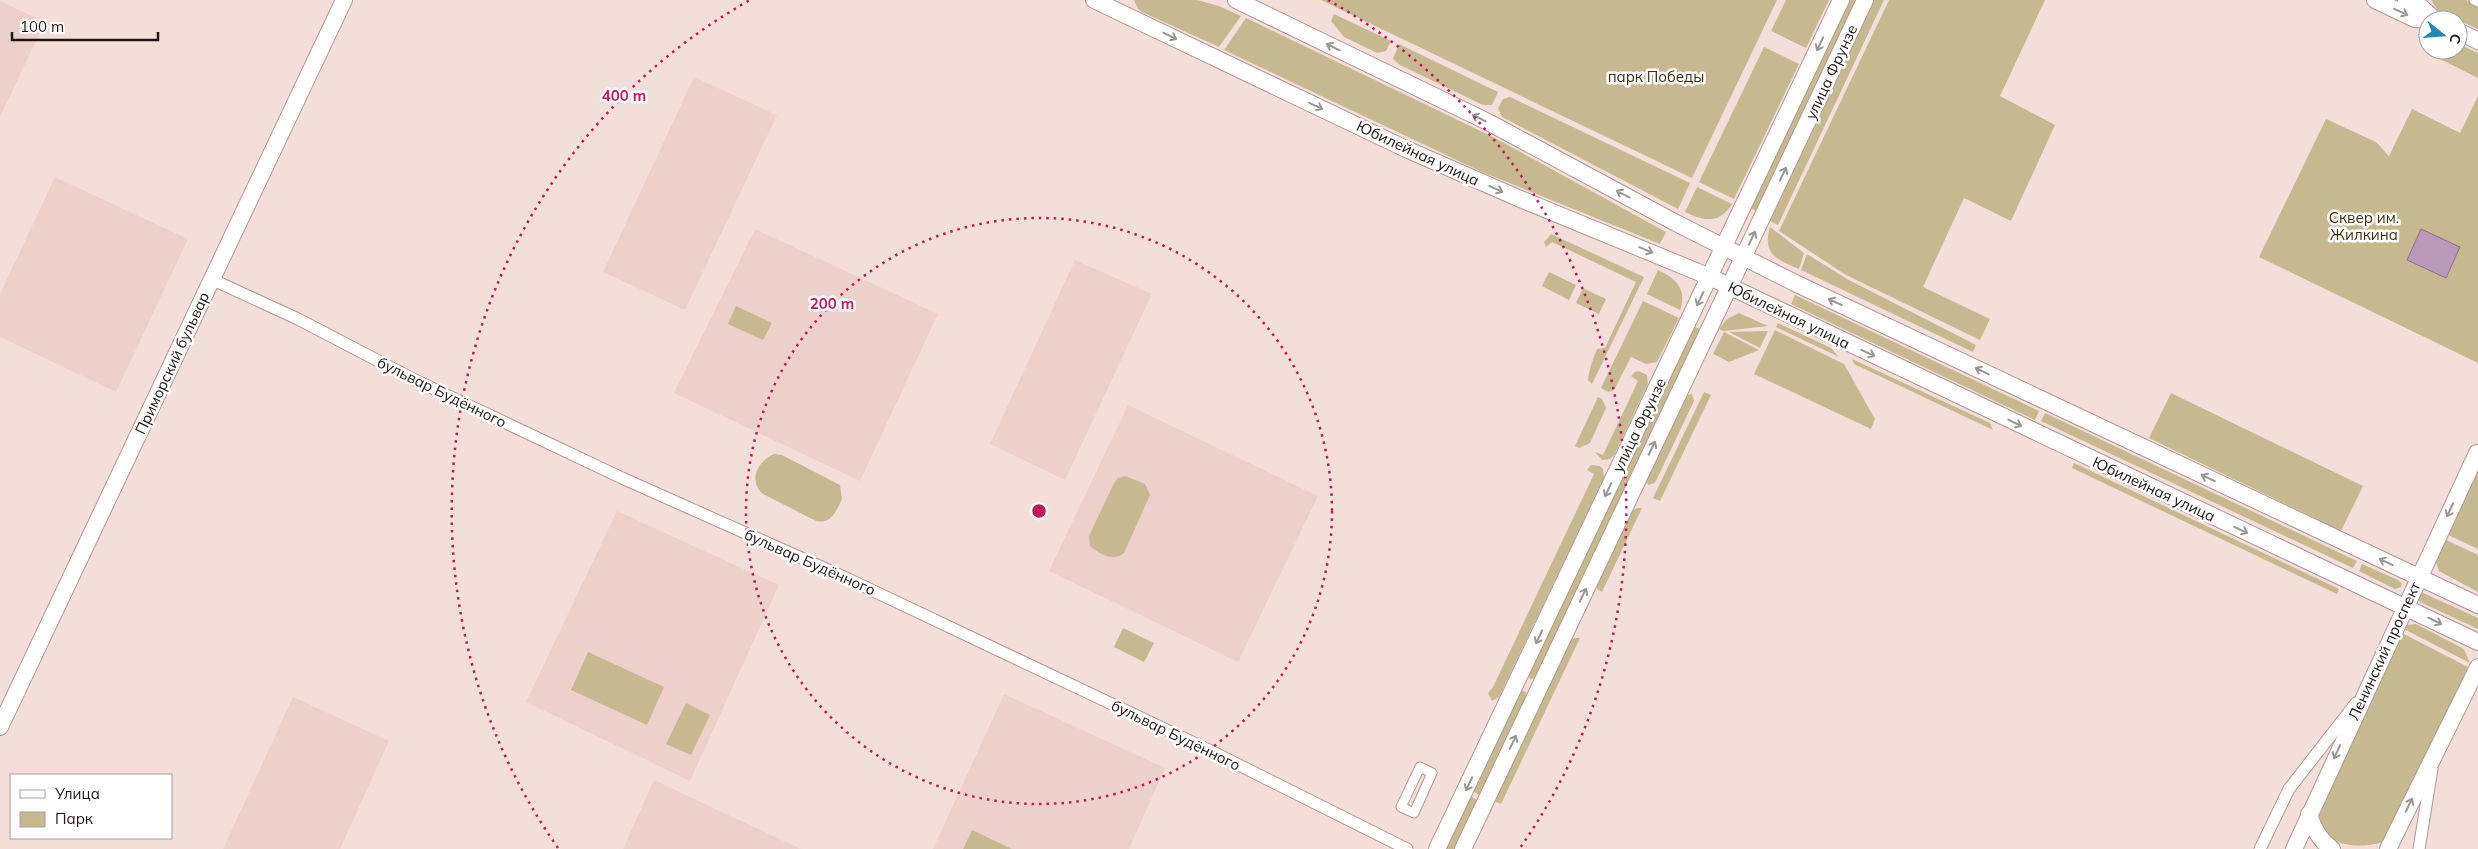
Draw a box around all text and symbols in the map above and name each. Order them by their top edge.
one-way arrow [2393,8,2408,17]
scale bar [12,10,159,42]
north arrow [2418,10,2468,60]
text: 100 m [20,17,64,36]
street label: улица Фрунзе [1801,21,1861,123]
one-way arrow [1162,31,1177,41]
text: С [2445,32,2465,46]
one-way arrow [1815,36,1824,51]
one-way arrow [1326,41,1341,51]
park label: парк Победы [1608,67,1704,86]
text: 400 m [602,86,646,105]
one-way arrow [1308,102,1323,111]
one-way arrow [1472,113,1487,122]
street label: Юбилейная улица [1354,116,1482,190]
one-way arrow [1779,167,1788,182]
one-way arrow [1488,184,1503,194]
one-way arrow [1615,189,1630,199]
park label: Сквер им. Жилкина [2329,208,2399,244]
one-way arrow [1748,231,1758,246]
one-way arrow [1638,246,1653,255]
street label: Юбилейная улица [1725,277,1853,353]
street label: Приморский бульвар [131,289,213,437]
one-way arrow [1695,291,1704,306]
text: 200 m [810,294,854,313]
one-way arrow [1828,296,1843,306]
one-way arrow [1860,349,1875,359]
street label: бульвар Будённого [374,352,510,432]
one-way arrow [1975,366,1990,376]
street label: улица Фрунзе [1608,375,1670,475]
one-way arrow [2007,419,2022,428]
one-way arrow [1648,441,1658,456]
street label: Юбилейная улица [2090,452,2218,526]
one-way arrow [2201,473,2216,483]
one-way arrow [1603,482,1612,497]
centre of rings [1030,502,1048,520]
one-way arrow [2445,502,2454,517]
street label: бульвар Будённого [742,525,878,599]
one-way arrow [2233,526,2248,535]
one-way arrow [2379,557,2394,567]
street label: Ленинский проспект [2344,579,2424,723]
one-way arrow [1578,588,1588,603]
one-way arrow [2427,617,2442,627]
one-way arrow [1533,629,1543,644]
street label: бульвар Будённого [1108,695,1244,775]
one-way arrow [1508,734,1518,749]
one-way arrow [2332,744,2342,759]
legend [10,774,172,839]
one-way arrow [1463,776,1473,791]
text: Улица [54,784,100,803]
one-way arrow [2405,798,2414,813]
text: Парк [55,809,94,828]

